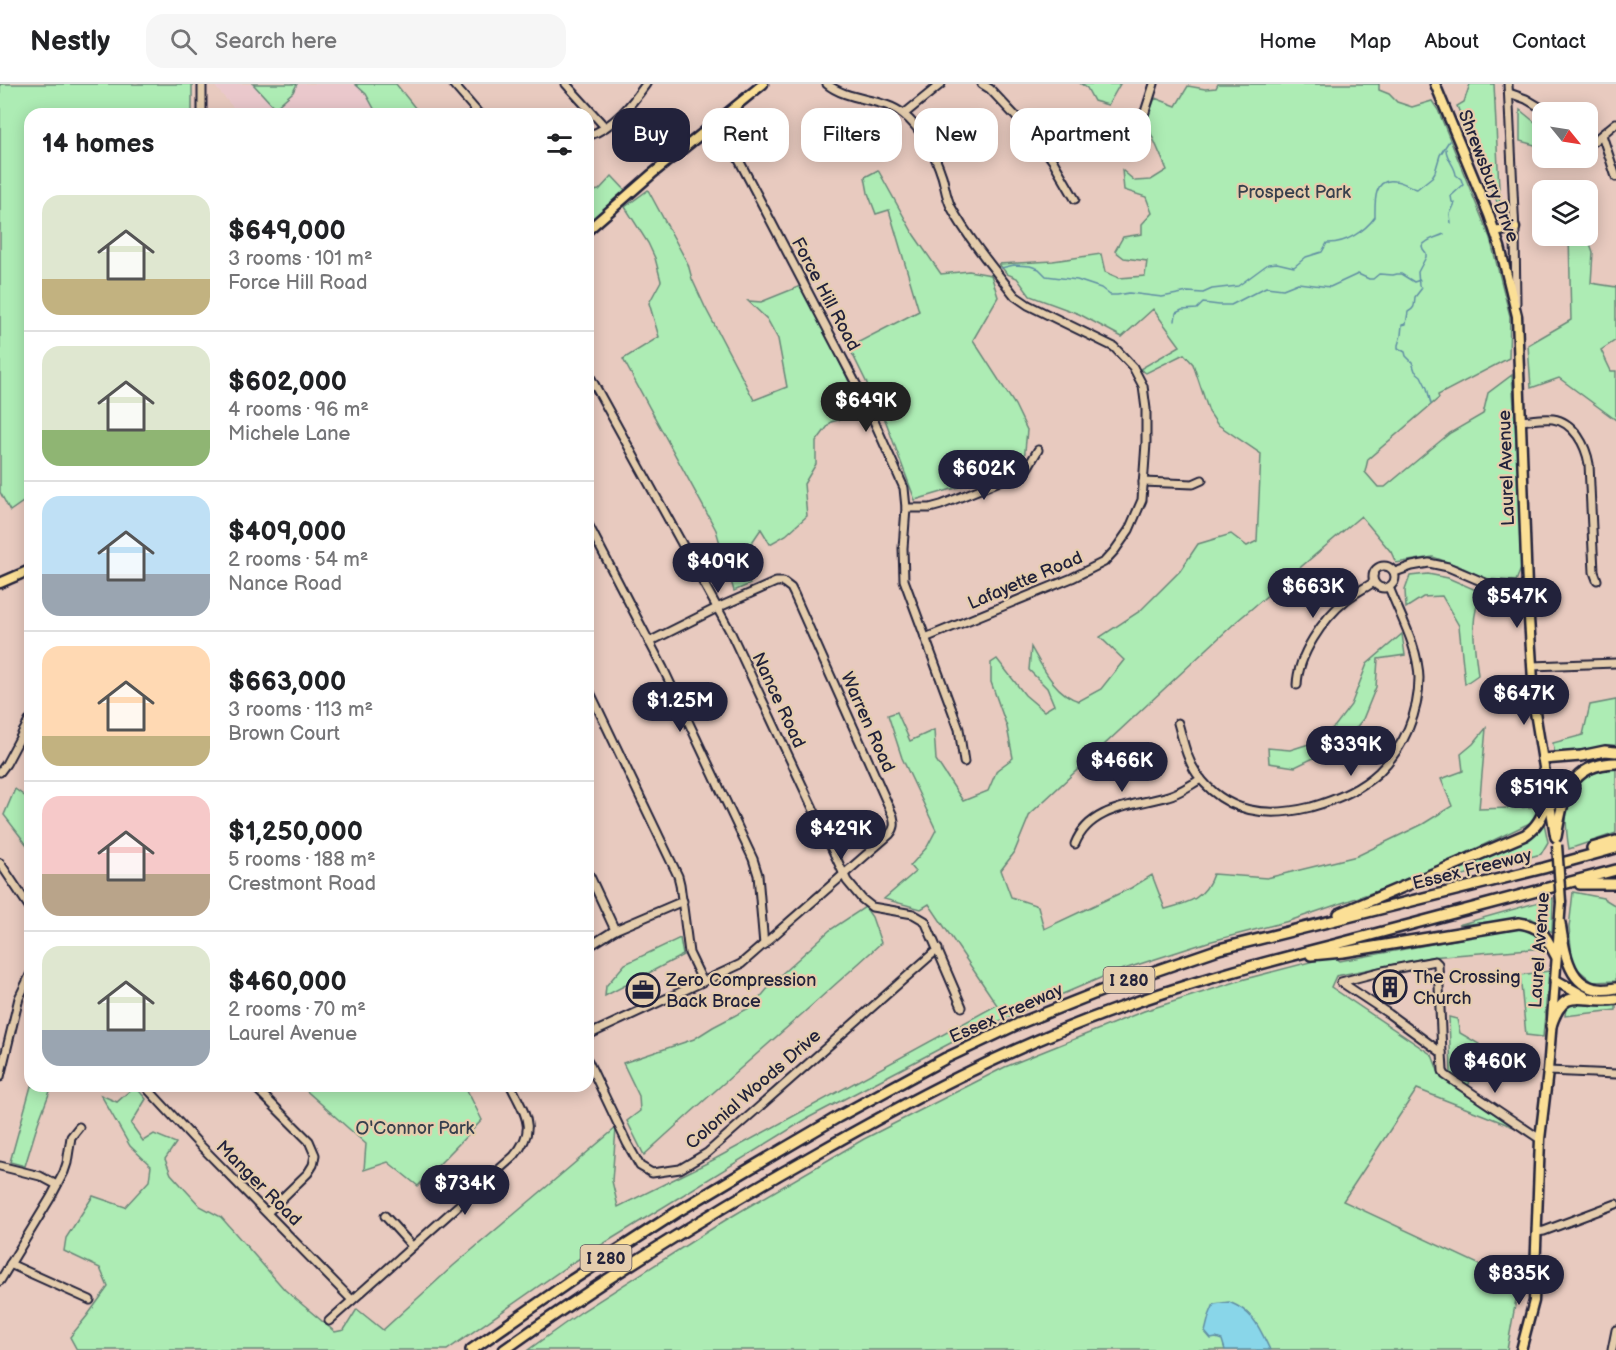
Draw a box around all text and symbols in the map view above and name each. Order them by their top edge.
search box [146,14,566,68]
text: Nestly [30,25,110,58]
icon: search [167,25,200,58]
text: Search here [215,28,337,55]
text: Home [1259,29,1316,54]
text: Map [1349,29,1391,54]
text: About [1424,29,1479,54]
text: Contact [1512,29,1586,54]
north arrow [1532,102,1598,168]
map controls [1532,102,1598,246]
street label: Shrewsbury Drive [1454,107,1524,246]
chip: Buy [612,108,690,162]
chip: Rent [702,108,789,162]
chip: Filters [801,108,902,162]
chip: New [914,108,998,162]
chip: Apartment [1010,108,1151,162]
icon: filters [543,128,576,161]
text: 14 homes [42,129,154,160]
button: layers [1532,180,1598,246]
park label: Prospect Park [1237,182,1351,203]
text: $649,000 [228,216,346,247]
icon: home [90,219,162,291]
street label: Force Hill Road [787,234,864,355]
text: 3 rooms · 101 m² [228,247,373,271]
text: Force Hill Road [228,271,367,295]
text: $602,000 [228,367,347,398]
icon: home [90,370,162,442]
pin: $649K [824,382,908,433]
text: $649K [835,389,897,413]
text: 4 rooms · 96 m² [228,398,369,422]
street label: Laurel Avenue [1494,409,1519,526]
text: Michele Lane [228,422,350,446]
pin: $602K [942,450,1026,501]
text: $602K [952,457,1016,481]
text: $409,000 [228,517,346,548]
icon: home [90,520,162,592]
pin: $409K [676,543,760,594]
street label: Lafayette Road [965,547,1086,614]
text: 2 rooms · 54 m² [228,548,368,572]
text: $409K [687,550,749,574]
pin: $663K [1271,568,1355,619]
text: Nance Road [228,572,342,596]
text: $663K [1282,575,1344,599]
pin: $547K [1475,578,1559,629]
text: $547K [1486,585,1548,609]
street label: Nance Road [747,649,810,751]
text: $663,000 [228,667,346,698]
street label: Warren Road [836,669,899,776]
icon: home [90,670,162,742]
pin: $647K [1482,675,1566,726]
pin: $1.25M [631,682,729,733]
text: $647K [1493,682,1555,706]
text: $1.25M [647,689,713,713]
text: 3 rooms · 113 m² [228,698,373,722]
text: Brown Court [228,722,340,746]
pin: $339K [1309,726,1393,777]
text: $339K [1320,733,1382,757]
pin: $466K [1080,742,1164,793]
text: $466K [1091,749,1153,773]
pin: $519K [1497,769,1581,820]
text: $519K [1510,776,1568,800]
pin: $429K [799,810,883,861]
text: $1,250,000 [228,817,363,848]
text: $429K [810,817,872,841]
icon: home [90,820,162,892]
street label: Essex Freeway [1410,844,1535,894]
text: 5 rooms · 188 m² [228,848,376,872]
text: Crestmont Road [228,872,376,896]
street label: Laurel Avenue [1525,891,1554,1009]
text: $460,000 [228,967,347,998]
road number: I 280 [1104,967,1154,993]
place label: The Crossing Church [1413,967,1521,1009]
building icon: The Crossing Church [1372,969,1408,1005]
icon: home [90,970,162,1042]
place label: Zero Compression Back Brace [665,970,817,1012]
office icon: Zero Compression Back Brace [625,972,661,1008]
street label: Essex Freeway [946,979,1067,1048]
text: 2 rooms · 70 m² [228,998,366,1022]
text: Laurel Avenue [228,1022,357,1046]
street label: Colonial Woods Drive [681,1025,825,1154]
pin: $460K [1453,1043,1537,1094]
text: $460K [1463,1050,1527,1074]
park label: O'Connor Park [356,1118,475,1139]
street label: Manger Road [212,1136,306,1230]
pin: $734K [423,1165,507,1216]
text: $734K [434,1172,496,1196]
road number: I 280 [580,1245,632,1271]
pin: $835K [1477,1255,1561,1306]
text: $835K [1488,1262,1550,1286]

